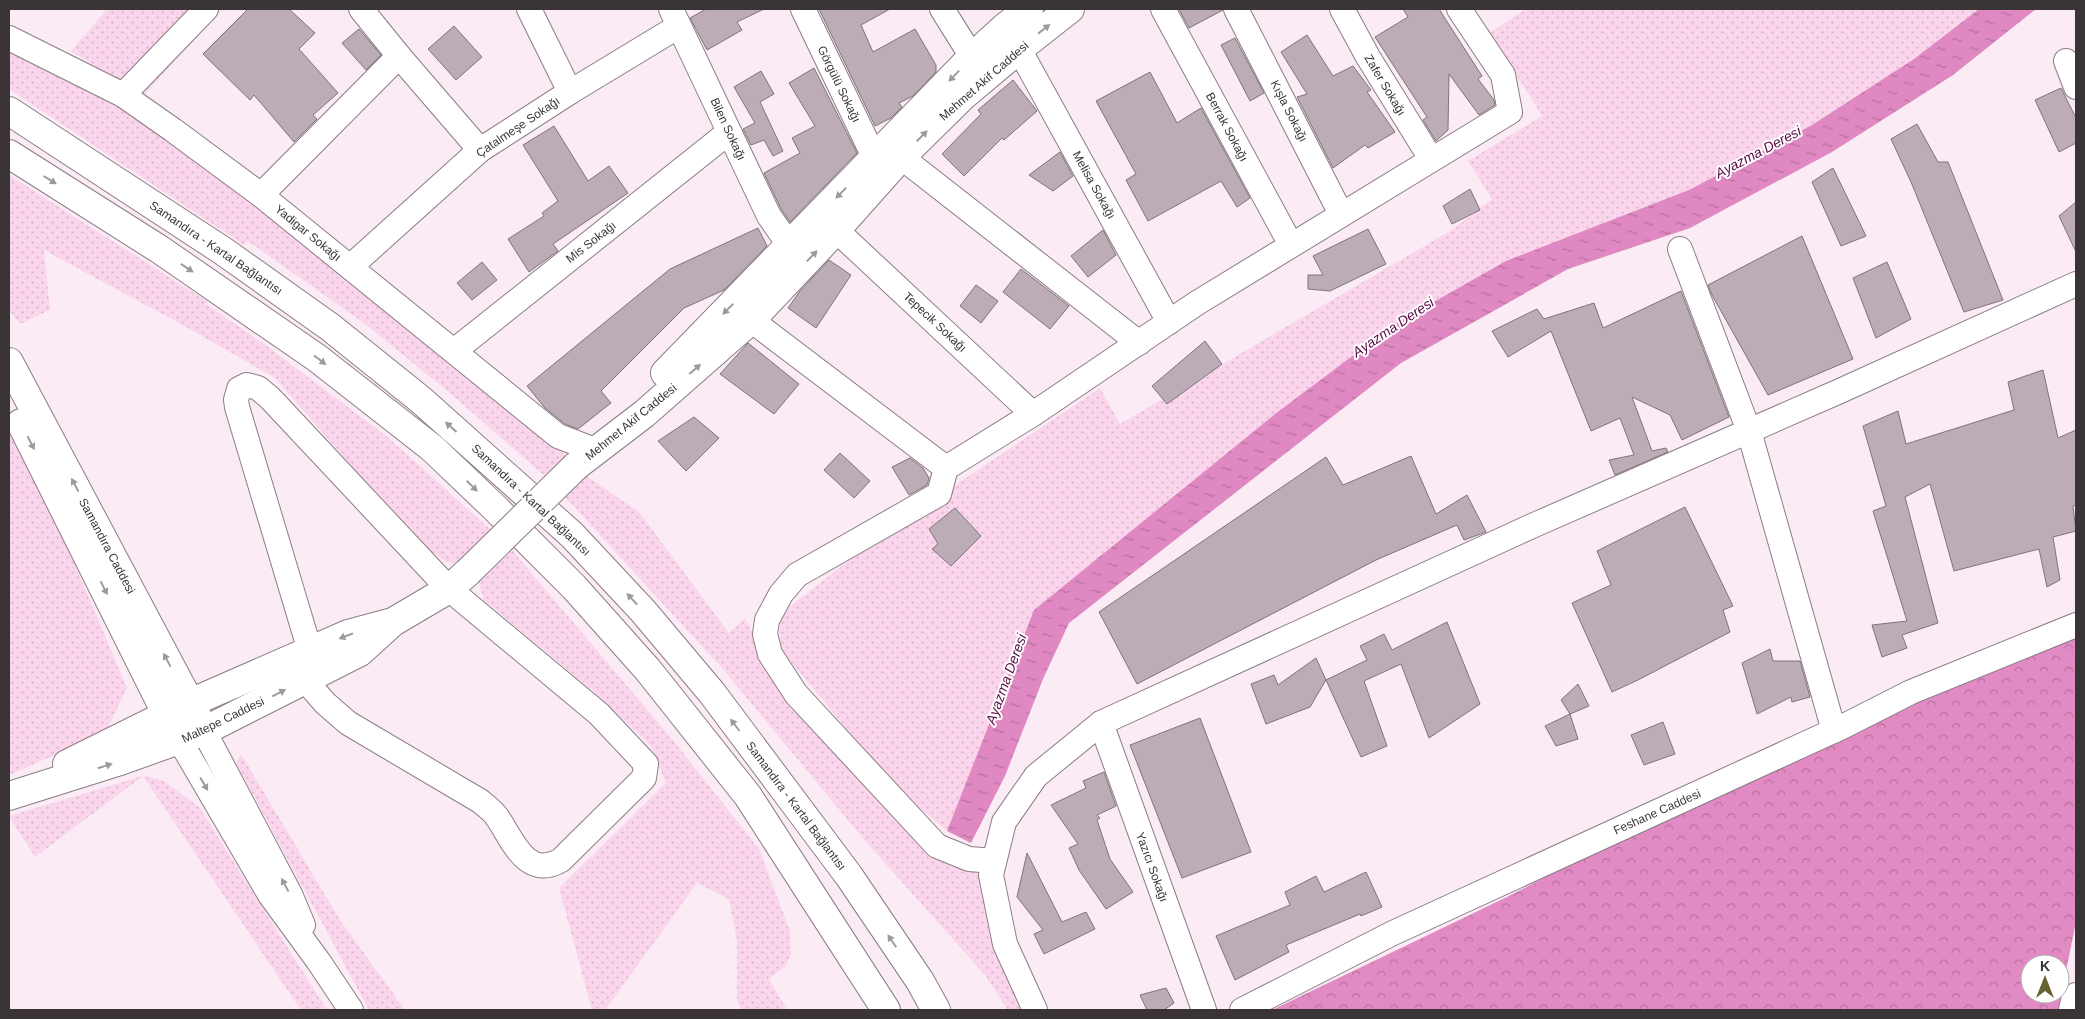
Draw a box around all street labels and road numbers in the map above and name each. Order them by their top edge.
street label: Mehmet Akif Caddesi [937,39,1031,123]
street label: Görgülü Sokağı [814,43,864,125]
street label: Zafer Sokağı [1361,52,1409,118]
street label: Kışla Sokağı [1267,78,1311,144]
street label: Berrak Sokağı [1203,90,1251,164]
street label: Çatalmeşe Sokağı [473,94,563,160]
street label: Bilen Sokağı [707,96,749,162]
street label: Melisa Sokağı [1070,149,1118,221]
street label: Samandıra - Kartal Bağlantısı [147,198,285,298]
street label: Yadigar Sokağı [272,202,344,264]
street label: Mis Sokağı [563,218,619,266]
street label: Tepecik Sokağı [900,289,970,355]
street label: Mehmet Akif Caddesi [583,381,679,463]
street label: Samandıra - Kartal Bağlantısı [469,441,593,559]
street label: Samandıra Caddesi [76,496,138,596]
street label: Maltepe Caddesi [179,694,267,746]
street label: Samandıra - Kartal Bağlantısı [743,739,849,873]
street label: Feshane Caddesi [1611,786,1703,838]
street label: Yazıcı Sokağı [1133,830,1171,904]

